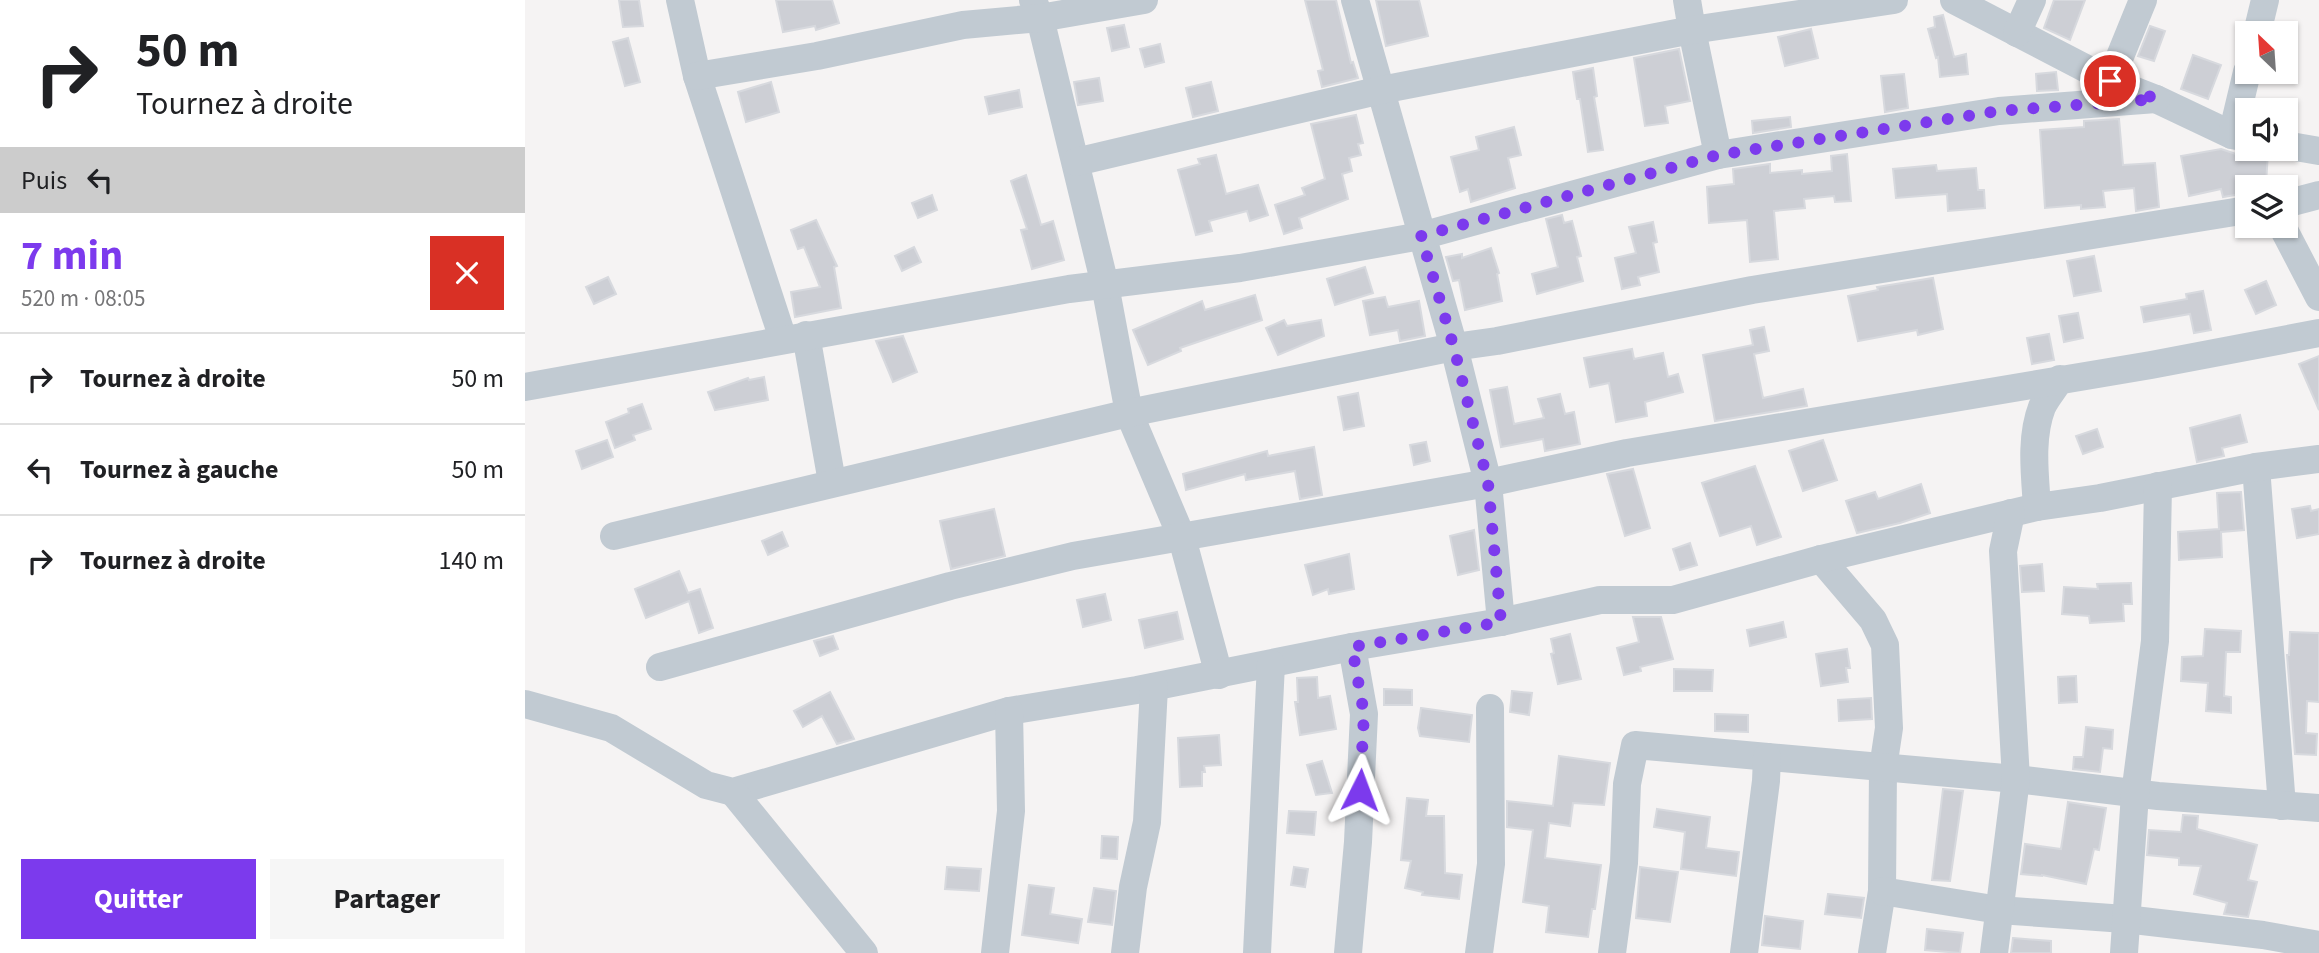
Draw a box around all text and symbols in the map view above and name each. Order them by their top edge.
text: 50 m [136,16,240,86]
north arrow [2235,21,2298,84]
map controls [2235,21,2298,238]
icon: right [21,28,112,119]
pin [2080,51,2140,111]
icon: arrive [2091,62,2129,100]
text: Tournez à droite [136,81,353,127]
button: sound [2235,98,2298,161]
icon: left [81,161,119,199]
text: Puis [21,162,67,199]
button: layers [2235,175,2298,238]
text: 7 min [21,226,123,286]
button: close [430,236,504,310]
text: 520 m · 08:05 [21,282,145,315]
icon: right [21,360,59,398]
text: Tournez à droite [80,360,266,397]
text: 50 m [451,360,504,397]
icon: left [21,451,59,489]
text: Tournez à gauche [80,451,279,488]
text: 50 m [451,451,504,488]
icon: right [21,542,59,580]
text: Tournez à droite [80,542,266,579]
text: 140 m [438,542,504,579]
position arrow [1323,753,1397,827]
button: Quitter [21,859,256,939]
button: Partager [270,859,504,939]

